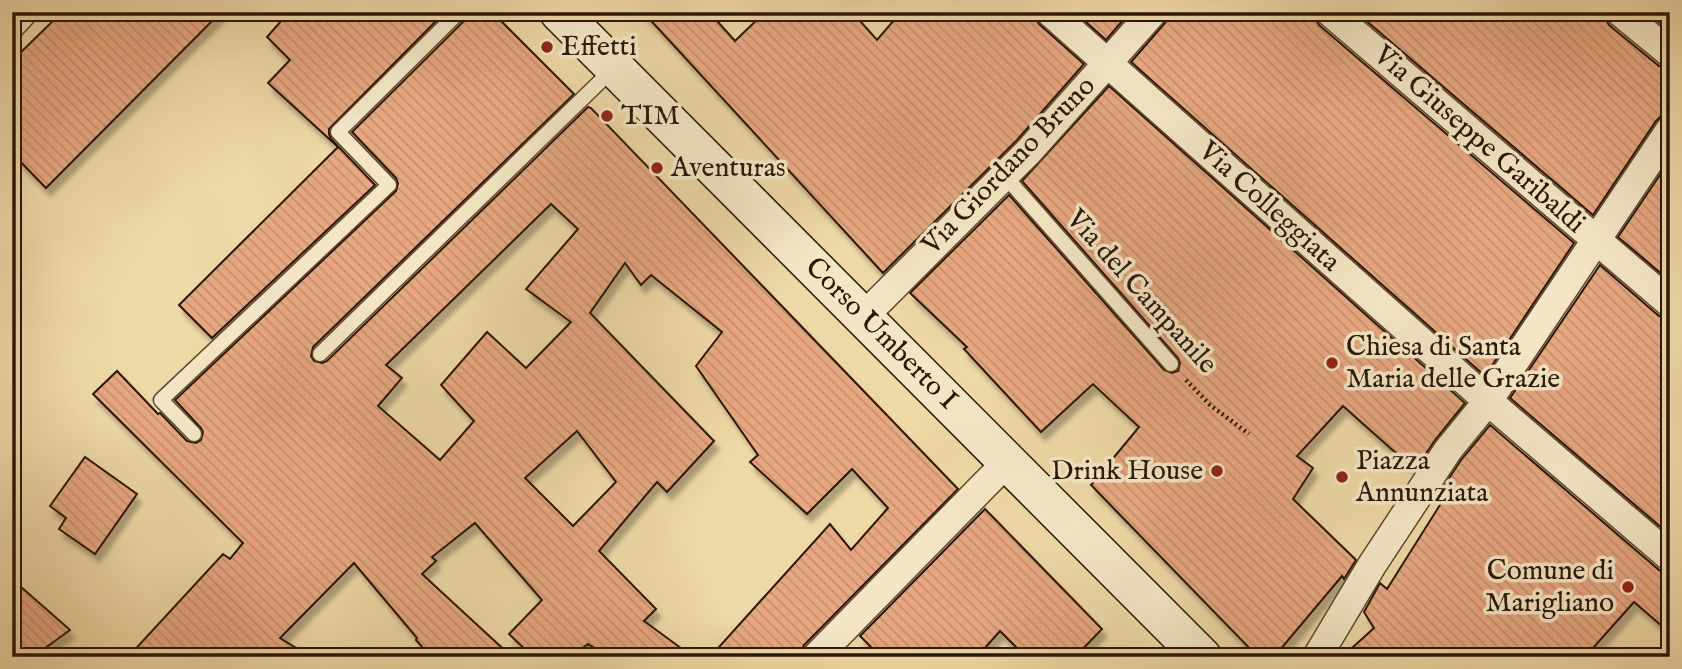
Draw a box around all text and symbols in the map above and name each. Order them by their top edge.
place label: Effetti [561,30,637,65]
street label: Via Giuseppe Garibaldi [1365,38,1592,242]
marker: Effetti [539,39,555,55]
street label: Via Giordano Bruno [914,69,1103,264]
place label: TIM [621,99,680,134]
marker: TIM [599,108,615,124]
street label: Via Colleggiata [1190,134,1348,280]
place label: Aventuras [670,151,786,186]
marker: Aventuras [649,160,665,176]
street label: Via del Campanile [1057,202,1224,382]
street label: Corso Umberto I [797,250,965,418]
place label: Chiesa di Santa Maria delle Grazie [1346,330,1560,397]
marker: Chiesa di Santa Maria delle Grazie [1324,355,1340,371]
place label: Piazza Annunziata [1355,444,1489,511]
place label: Drink House [1051,454,1203,489]
marker: Drink House [1209,463,1225,479]
marker: Piazza Annunziata [1334,469,1350,485]
place label: Comune di Marigliano [1485,554,1614,621]
marker: Comune di Marigliano [1620,579,1636,595]

